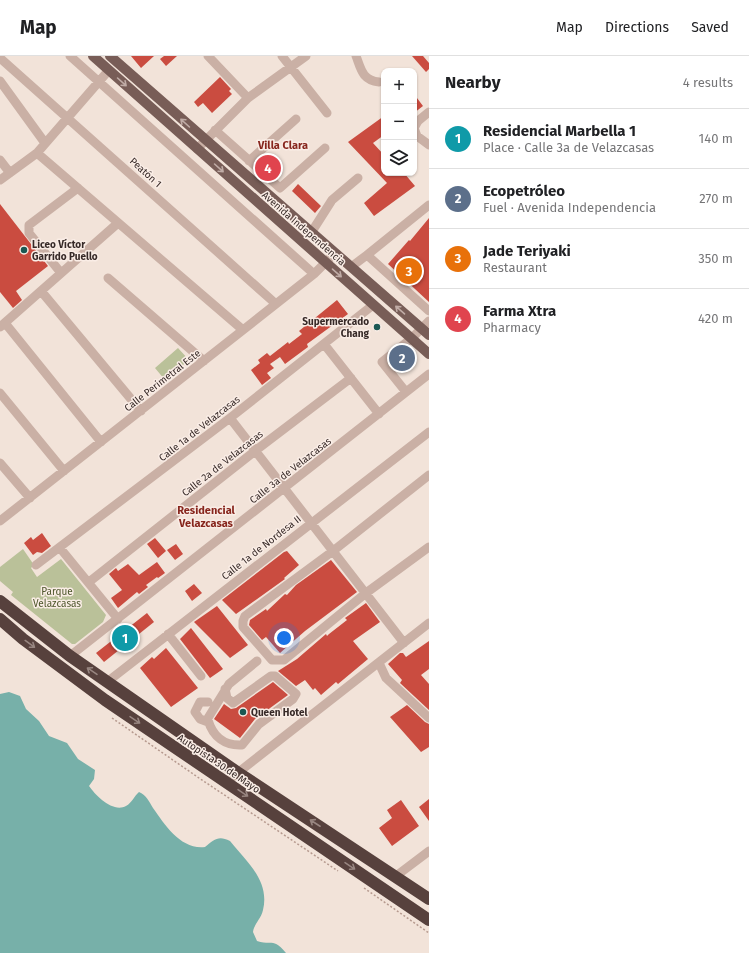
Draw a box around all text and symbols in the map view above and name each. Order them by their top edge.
text: Map [20,16,57,39]
text: Map [556,19,583,36]
text: Directions [605,19,669,36]
text: Saved [691,19,729,36]
map controls [381,68,417,176]
button: + [381,68,417,104]
text: Nearby [445,72,500,93]
text: 4 results [683,75,733,90]
one-way arrow [117,77,127,87]
button: − [381,104,417,140]
one-way arrow [180,119,191,128]
text: Residencial Marbella 1 [483,122,636,140]
text: 1 [455,131,461,146]
text: 140 m [699,131,733,146]
district label: Villa Clara [257,139,308,152]
button: layers [381,140,417,176]
text: Place · Calle 3a de Velazcasas [483,140,654,155]
pin: 4 [255,153,281,183]
street label: Peatón 1 [127,155,164,190]
one-way arrow [214,164,224,173]
text: Ecopetróleo [483,182,565,200]
street label: Avenida Independencia [259,189,348,268]
text: 2 [455,191,461,206]
text: 270 m [699,191,733,206]
text: Fuel · Avenida Independencia [483,200,656,215]
place label: Liceo Víctor Garrido Puello [32,238,98,263]
text: Jade Teriyaki [483,242,571,260]
marker: Liceo Víctor Garrido Puello [19,245,29,255]
text: 3 [455,251,461,266]
text: 350 m [698,251,733,266]
pin: 3 [396,256,422,286]
text: Restaurant [483,260,547,275]
one-way arrow [332,269,342,278]
text: Farma Xtra [483,302,556,320]
one-way arrow [394,305,405,314]
text: 4 [454,311,462,326]
text: 420 m [698,311,733,326]
place label: Supermercado Chang [302,316,369,340]
text: Pharmacy [483,320,541,335]
marker: Supermercado Chang [372,322,382,332]
pin: 2 [389,343,415,373]
street label: Calle Perimetral Este [122,347,203,414]
street label: Calle 1a de Velazcasas [157,393,243,464]
street label: Calle 2a de Velazcasas [180,428,266,499]
street label: Calle 3a de Velazcasas [248,435,334,506]
district label: Residencial Velazcasas [177,504,236,530]
street label: Calle 1a de Nordesa II [220,513,304,583]
park label: Parque Velazcasas [33,586,81,610]
pin: 1 [112,623,138,653]
your location [274,628,294,648]
one-way arrow [24,640,35,648]
one-way arrow [87,667,98,675]
marker: Queen Hotel [238,707,248,717]
place label: Queen Hotel [251,707,307,719]
one-way arrow [129,716,140,724]
street label: Autopista 30 de Mayo [175,732,262,796]
one-way arrow [237,789,248,797]
one-way arrow [310,819,321,827]
one-way arrow [344,862,355,870]

